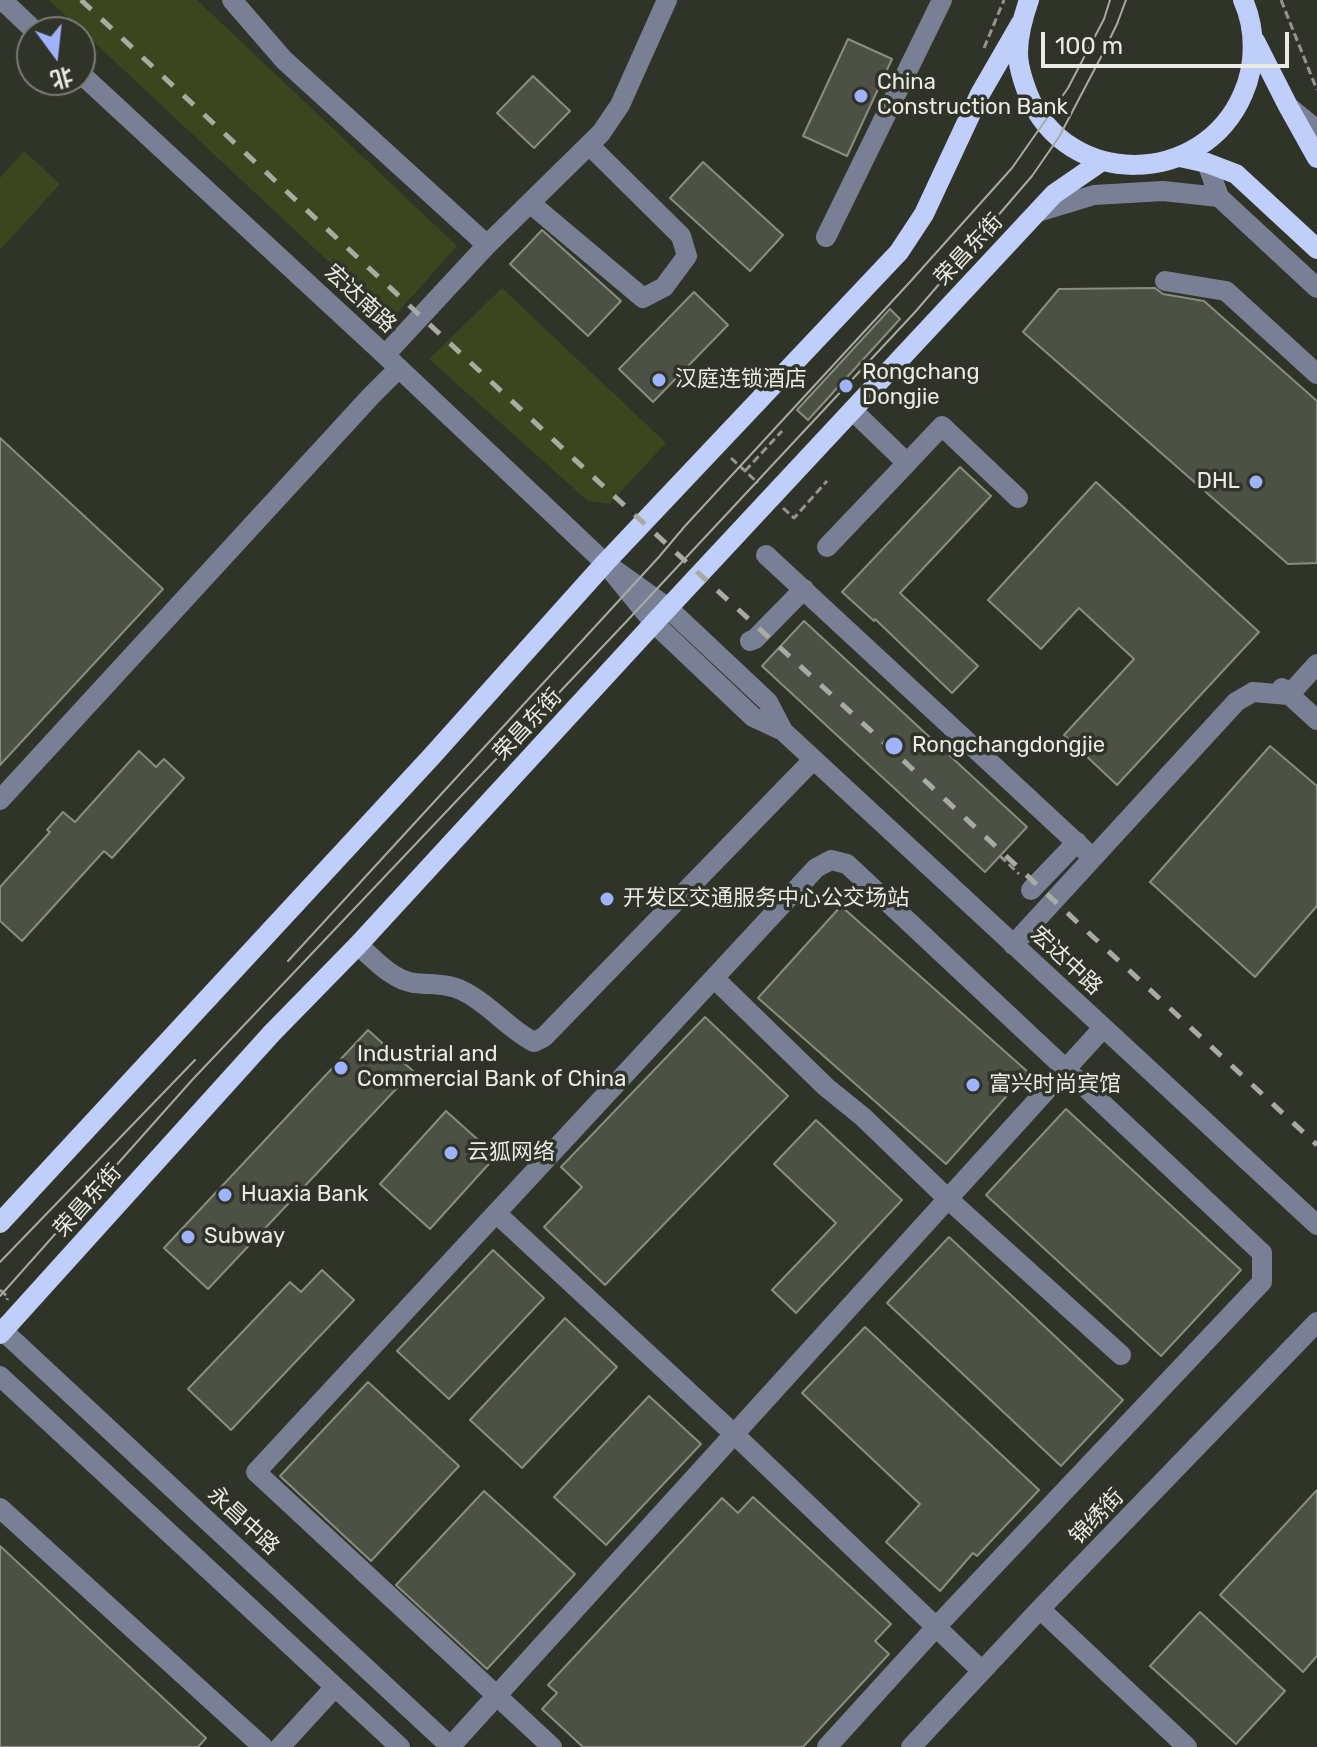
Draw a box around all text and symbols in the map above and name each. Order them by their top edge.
north arrow [16,16,96,96]
scale bar [1045,16,1293,66]
text: 100 m [1055,32,1123,60]
text: 北 [48,62,76,94]
place label: China Construction Bank [877,70,1068,122]
marker: China Construction Bank [852,87,870,105]
street label: 荣昌东街 [929,209,1009,291]
street label: 宏达南路 [319,259,401,339]
place label: Rongchang Dongjie [862,360,980,412]
place label: 汉庭连锁酒店 [675,367,807,393]
marker: 汉庭连锁酒店 [650,371,668,389]
marker: Rongchang Dongjie [837,377,855,395]
place label: DHL [1197,469,1240,495]
marker: DHL [1247,473,1265,491]
street label: 荣昌东街 [488,684,568,766]
place label: Rongchangdongjie [912,733,1105,759]
marker: Rongchangdongjie [883,735,905,757]
place label: 开发区交通服务中心公交场站 [623,886,909,912]
marker: 开发区交通服务中心公交场站 [598,890,616,908]
street label: 宏达中路 [1025,921,1107,1001]
place label: Industrial and Commercial Bank of China [357,1042,626,1094]
marker: Industrial and Commercial Bank of China [332,1059,350,1077]
place label: 富兴时尚宾馆 [989,1072,1121,1098]
marker: 富兴时尚宾馆 [964,1076,982,1094]
place label: 云狐网络 [467,1140,555,1166]
marker: 云狐网络 [442,1144,460,1162]
street label: 荣昌东街 [49,1159,127,1243]
place label: Huaxia Bank [241,1182,368,1208]
marker: Huaxia Bank [216,1186,234,1204]
place label: Subway [204,1224,285,1250]
marker: Subway [179,1228,197,1246]
street label: 永昌中路 [202,1481,284,1561]
street label: 锦绣街 [1065,1484,1129,1550]

